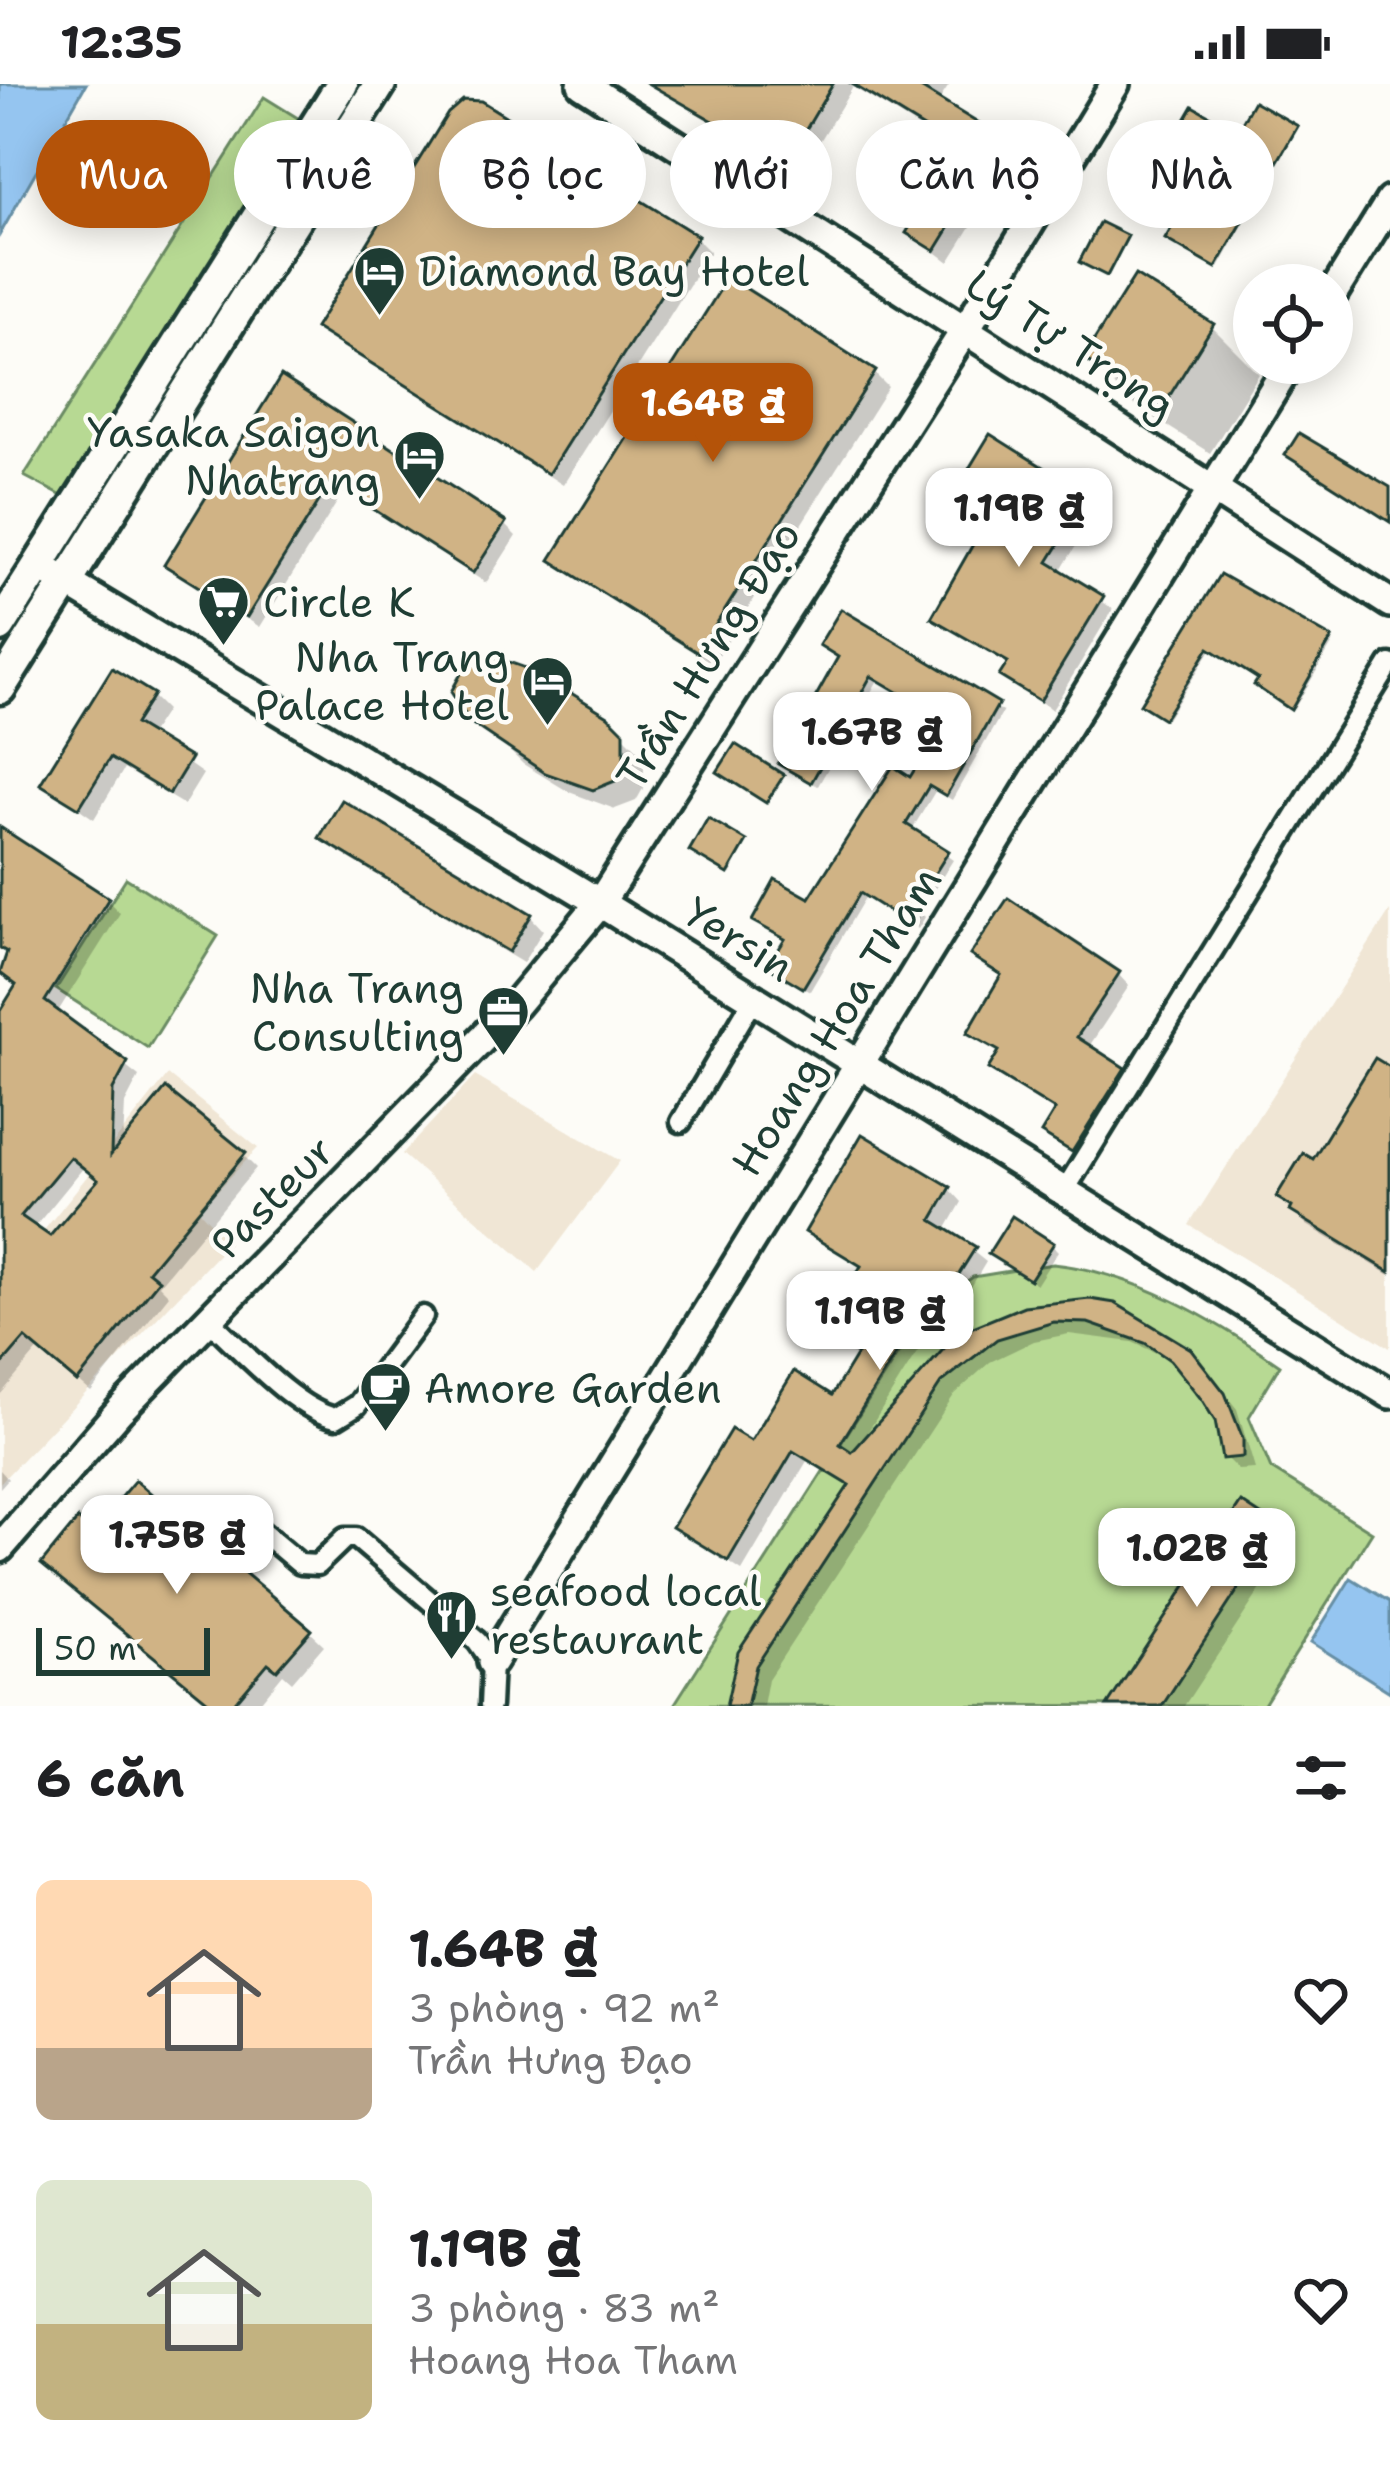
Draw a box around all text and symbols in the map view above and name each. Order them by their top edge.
text: 12:35 [60,12,183,72]
chip: Mua [36,120,210,228]
chip: Thuê [234,120,415,228]
chip: Bộ lọc [439,120,646,228]
chip: Mới [670,120,832,228]
chip: Căn hộ [856,120,1083,228]
chip: Nhà [1107,120,1274,228]
hotel icon: Diamond Bay Hotel [352,243,408,317]
place label: Diamond Bay Hotel [419,243,809,299]
street label: Lý Tự Trọng [955,255,1187,433]
map controls [1233,264,1353,384]
button: locate [1233,264,1353,384]
pin: 1.64B ₫ [602,363,824,465]
text: 1.64B ₫ [640,376,786,428]
place label: Yasaka Saigon Nhatrang [87,404,380,508]
hotel icon: Yasaka Saigon Nhatrang [391,428,447,502]
pin: 1.19B ₫ [908,468,1130,570]
text: 1.19B ₫ [953,481,1085,533]
street label: Trần Hưng Đạo [603,510,813,800]
supermarket icon: Circle K [196,574,252,648]
place label: Circle K [263,574,415,630]
place label: Nha Trang Palace Hotel [255,629,509,733]
hotel icon: Nha Trang Palace Hotel [520,653,576,727]
pin: 1.67B ₫ [761,692,983,794]
text: 1.67B ₫ [800,705,944,757]
street label: Hoang Hoa Tham [718,855,954,1187]
street label: Yersin [674,884,804,994]
place label: Nha Trang Consulting [250,960,464,1064]
office icon: Nha Trang Consulting [475,984,531,1058]
street label: Pasteur [198,1123,346,1271]
pin: 1.19B ₫ [769,1271,991,1373]
text: 1.19B ₫ [814,1284,946,1336]
cafe icon: Amore Garden [357,1360,413,1434]
place label: Amore Garden [424,1360,721,1416]
pin: 1.75B ₫ [66,1495,288,1597]
text: 1.75B ₫ [107,1508,247,1560]
pin: 1.02B ₫ [1086,1508,1308,1610]
text: 1.02B ₫ [1125,1521,1269,1573]
place label: seafood local restaurant [490,1563,762,1667]
restaurant icon: seafood local restaurant [423,1587,479,1661]
scale bar [36,1622,210,1675]
text: 50 m [54,1626,137,1671]
text: 6 căn [36,1744,185,1812]
icon: filters [1288,1745,1354,1811]
text: 1.64B ₫ [408,1914,599,1982]
icon: home [132,1928,276,2072]
icon: heart [1288,1967,1354,2033]
text: 3 phòng · 92 m² [408,1982,720,2034]
text: Trần Hưng Đạo [408,2034,693,2086]
text: 1.19B ₫ [408,2214,582,2282]
icon: home [132,2228,276,2372]
icon: heart [1288,2267,1354,2333]
text: 3 phòng · 83 m² [408,2282,720,2334]
text: Hoang Hoa Tham [408,2334,738,2386]

